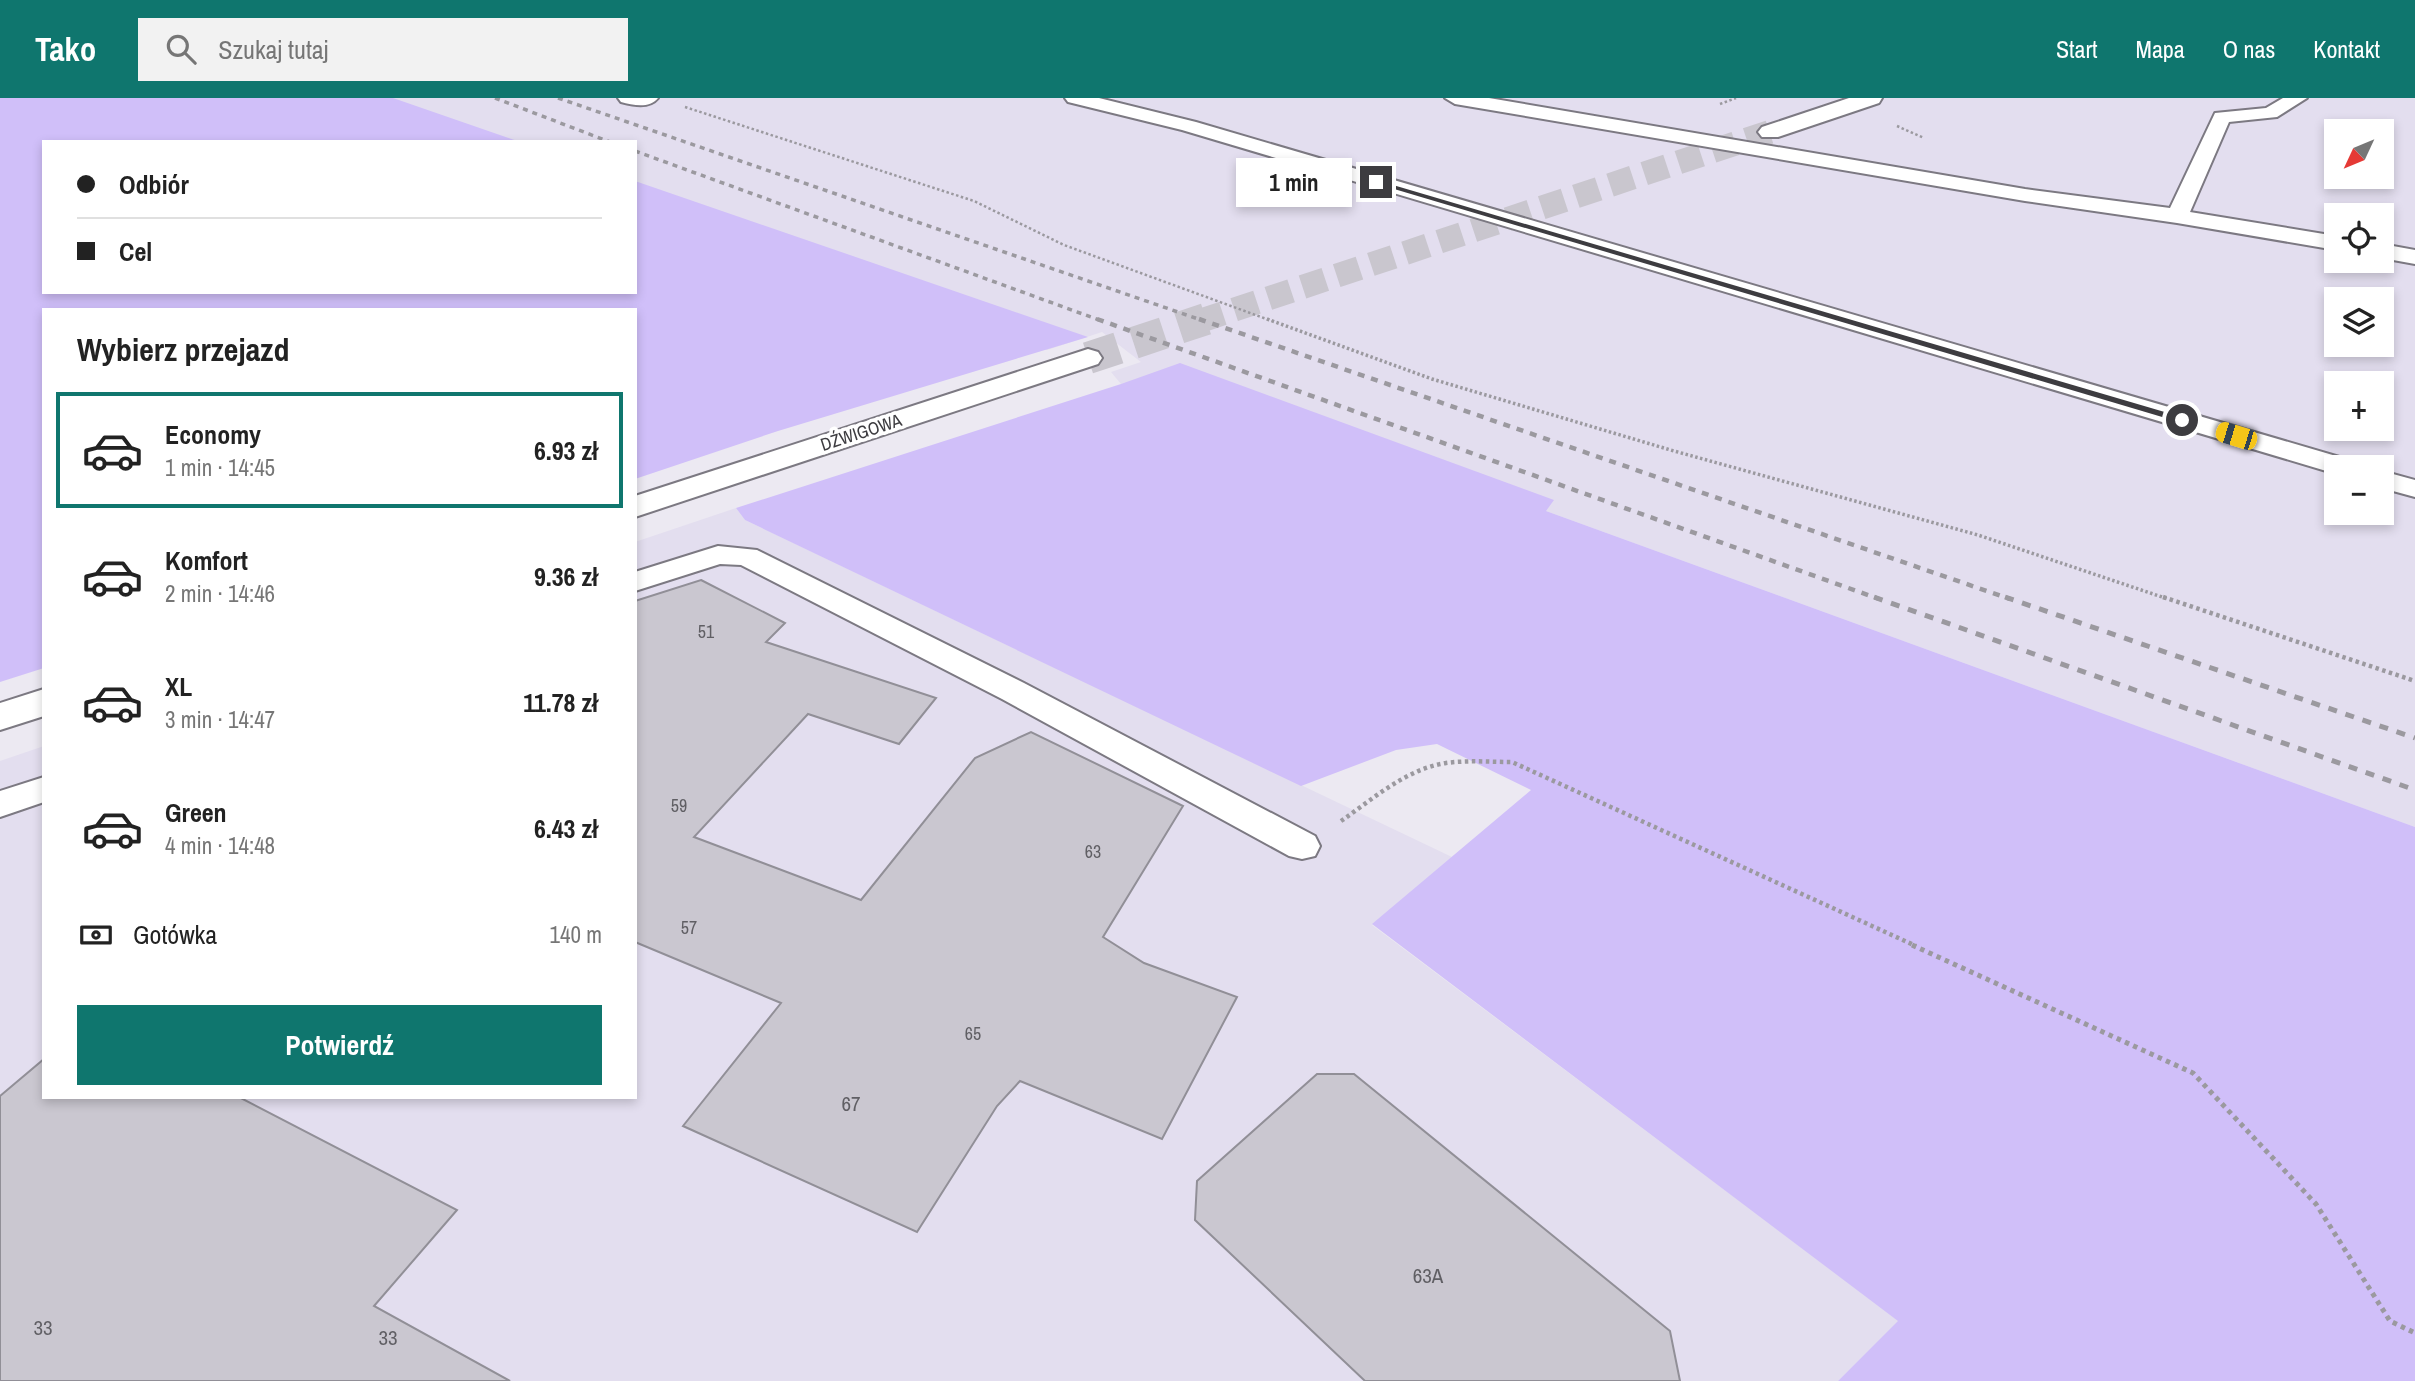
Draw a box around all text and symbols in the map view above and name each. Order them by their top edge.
search box [138,18,628,81]
text: Tako [35,27,96,71]
icon: search [162,30,200,68]
text: Szukaj tutaj [218,32,328,67]
text: Start [2056,33,2098,65]
text: Mapa [2136,33,2185,65]
text: O nas [2223,33,2275,65]
text: Kontakt [2313,33,2380,65]
north arrow [2324,119,2394,189]
map controls [2324,119,2394,525]
callout: 1 min [1236,158,1352,206]
route end [1360,166,1392,198]
text: Odbiór [119,167,189,202]
text: 1 min [1269,167,1319,198]
button: locate [2324,203,2394,273]
text: Cel [119,234,152,269]
button: layers [2324,287,2394,357]
text: Wybierz przejazd [77,328,289,371]
button: + [2324,371,2394,441]
route start [2166,404,2198,436]
street label: DŹWIGOWA [817,407,905,457]
text: Economy [165,417,261,452]
icon: car [81,419,144,482]
car [2213,420,2260,452]
text: 6.93 zł [534,433,598,468]
text: 1 min · 14:45 [165,452,275,483]
button: − [2324,455,2394,525]
text: Komfort [165,543,248,578]
icon: car [81,545,144,608]
text: 9.36 zł [534,559,598,594]
text: 2 min · 14:46 [165,578,275,609]
house number: 51 [698,619,715,644]
text: XL [165,669,192,704]
icon: car [81,671,144,734]
text: 11.78 zł [523,685,598,720]
text: 3 min · 14:47 [165,704,275,735]
house number: 59 [671,793,687,818]
text: Green [165,795,227,830]
icon: car [81,797,144,860]
text: 6.43 zł [534,811,598,846]
text: 4 min · 14:48 [165,830,275,861]
house number: 63 [1085,839,1101,864]
house number: 57 [681,915,697,940]
icon: cash [77,916,115,954]
text: Gotówka [133,917,217,952]
text: 140 m [550,919,602,950]
button: Potwierdź [77,1005,602,1085]
house number: 65 [965,1021,981,1046]
house number: 67 [841,1089,861,1118]
house number: 63A [1413,1261,1444,1290]
house number: 33 [33,1313,53,1342]
house number: 33 [378,1323,398,1352]

